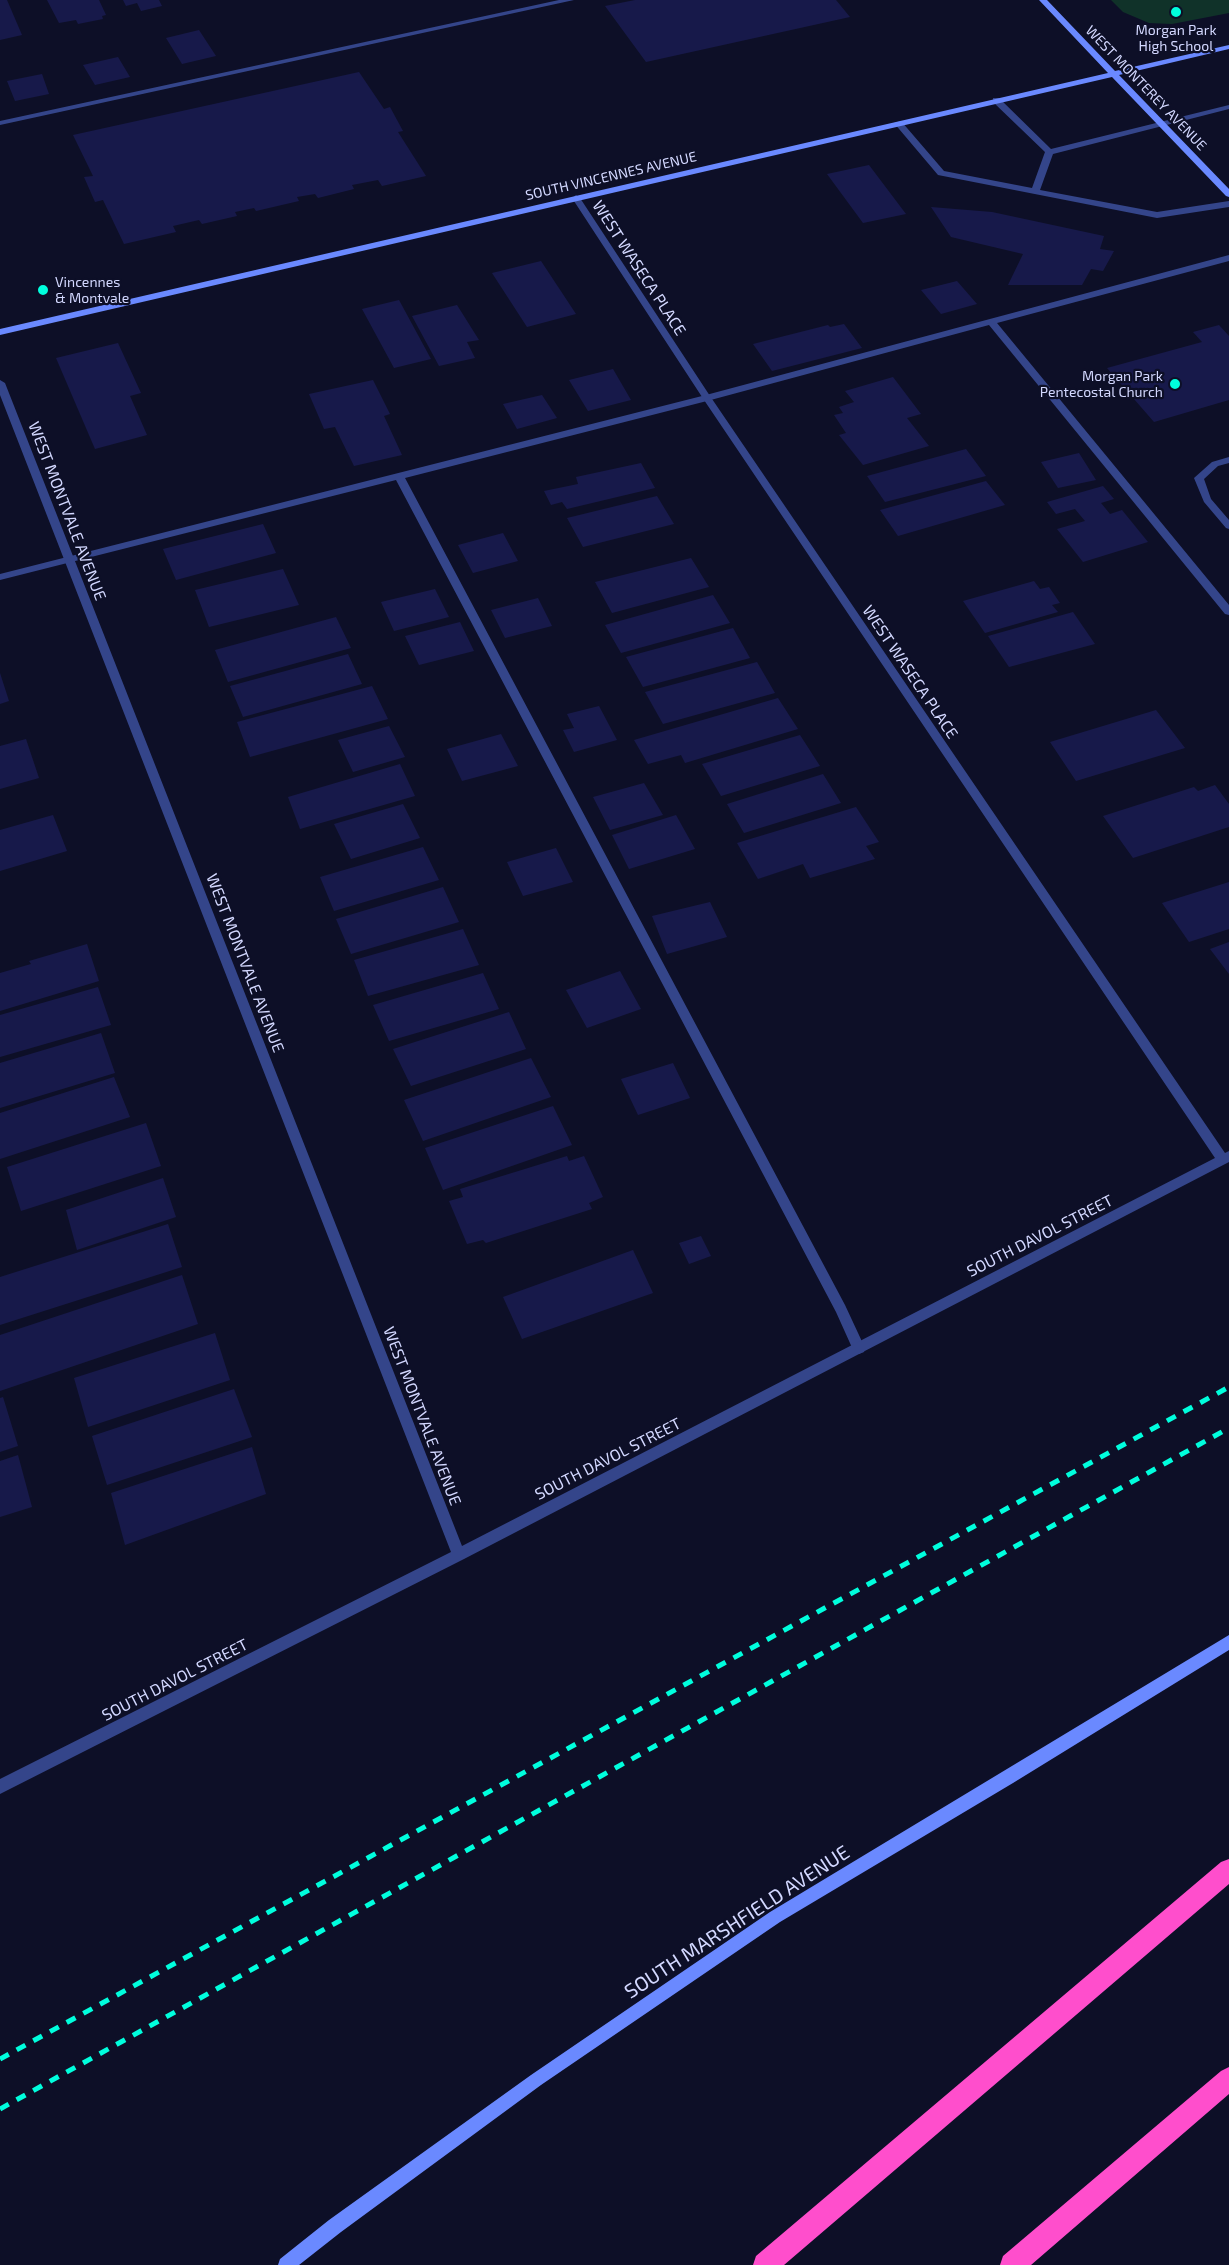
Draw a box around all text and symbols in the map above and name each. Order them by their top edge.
marker: Morgan Park High School [1169,5,1183,19]
street label: WEST MONTEREY AVENUE [1082,22,1210,154]
place label: Morgan Park High School [1135,22,1217,54]
street label: SOUTH VINCENNES AVENUE [524,148,698,204]
street label: WEST WASECA PLACE [588,197,690,339]
place label: Vincennes & Montvale [55,274,129,306]
marker: Vincennes & Montvale [36,283,50,297]
place label: Morgan Park Pentecostal Church [1040,368,1163,400]
marker: Morgan Park Pentecostal Church [1168,377,1182,391]
street label: WEST MONTVALE AVENUE [24,419,110,603]
street label: WEST WASECA PLACE [858,602,962,742]
street label: WEST MONTVALE AVENUE [202,871,288,1055]
street label: SOUTH DAVOL STREET [964,1191,1116,1281]
street label: WEST MONTVALE AVENUE [379,1324,465,1508]
street label: SOUTH DAVOL STREET [532,1414,684,1504]
street label: SOUTH DAVOL STREET [99,1635,251,1725]
street label: SOUTH MARSHFIELD AVENUE [620,1840,854,2004]

